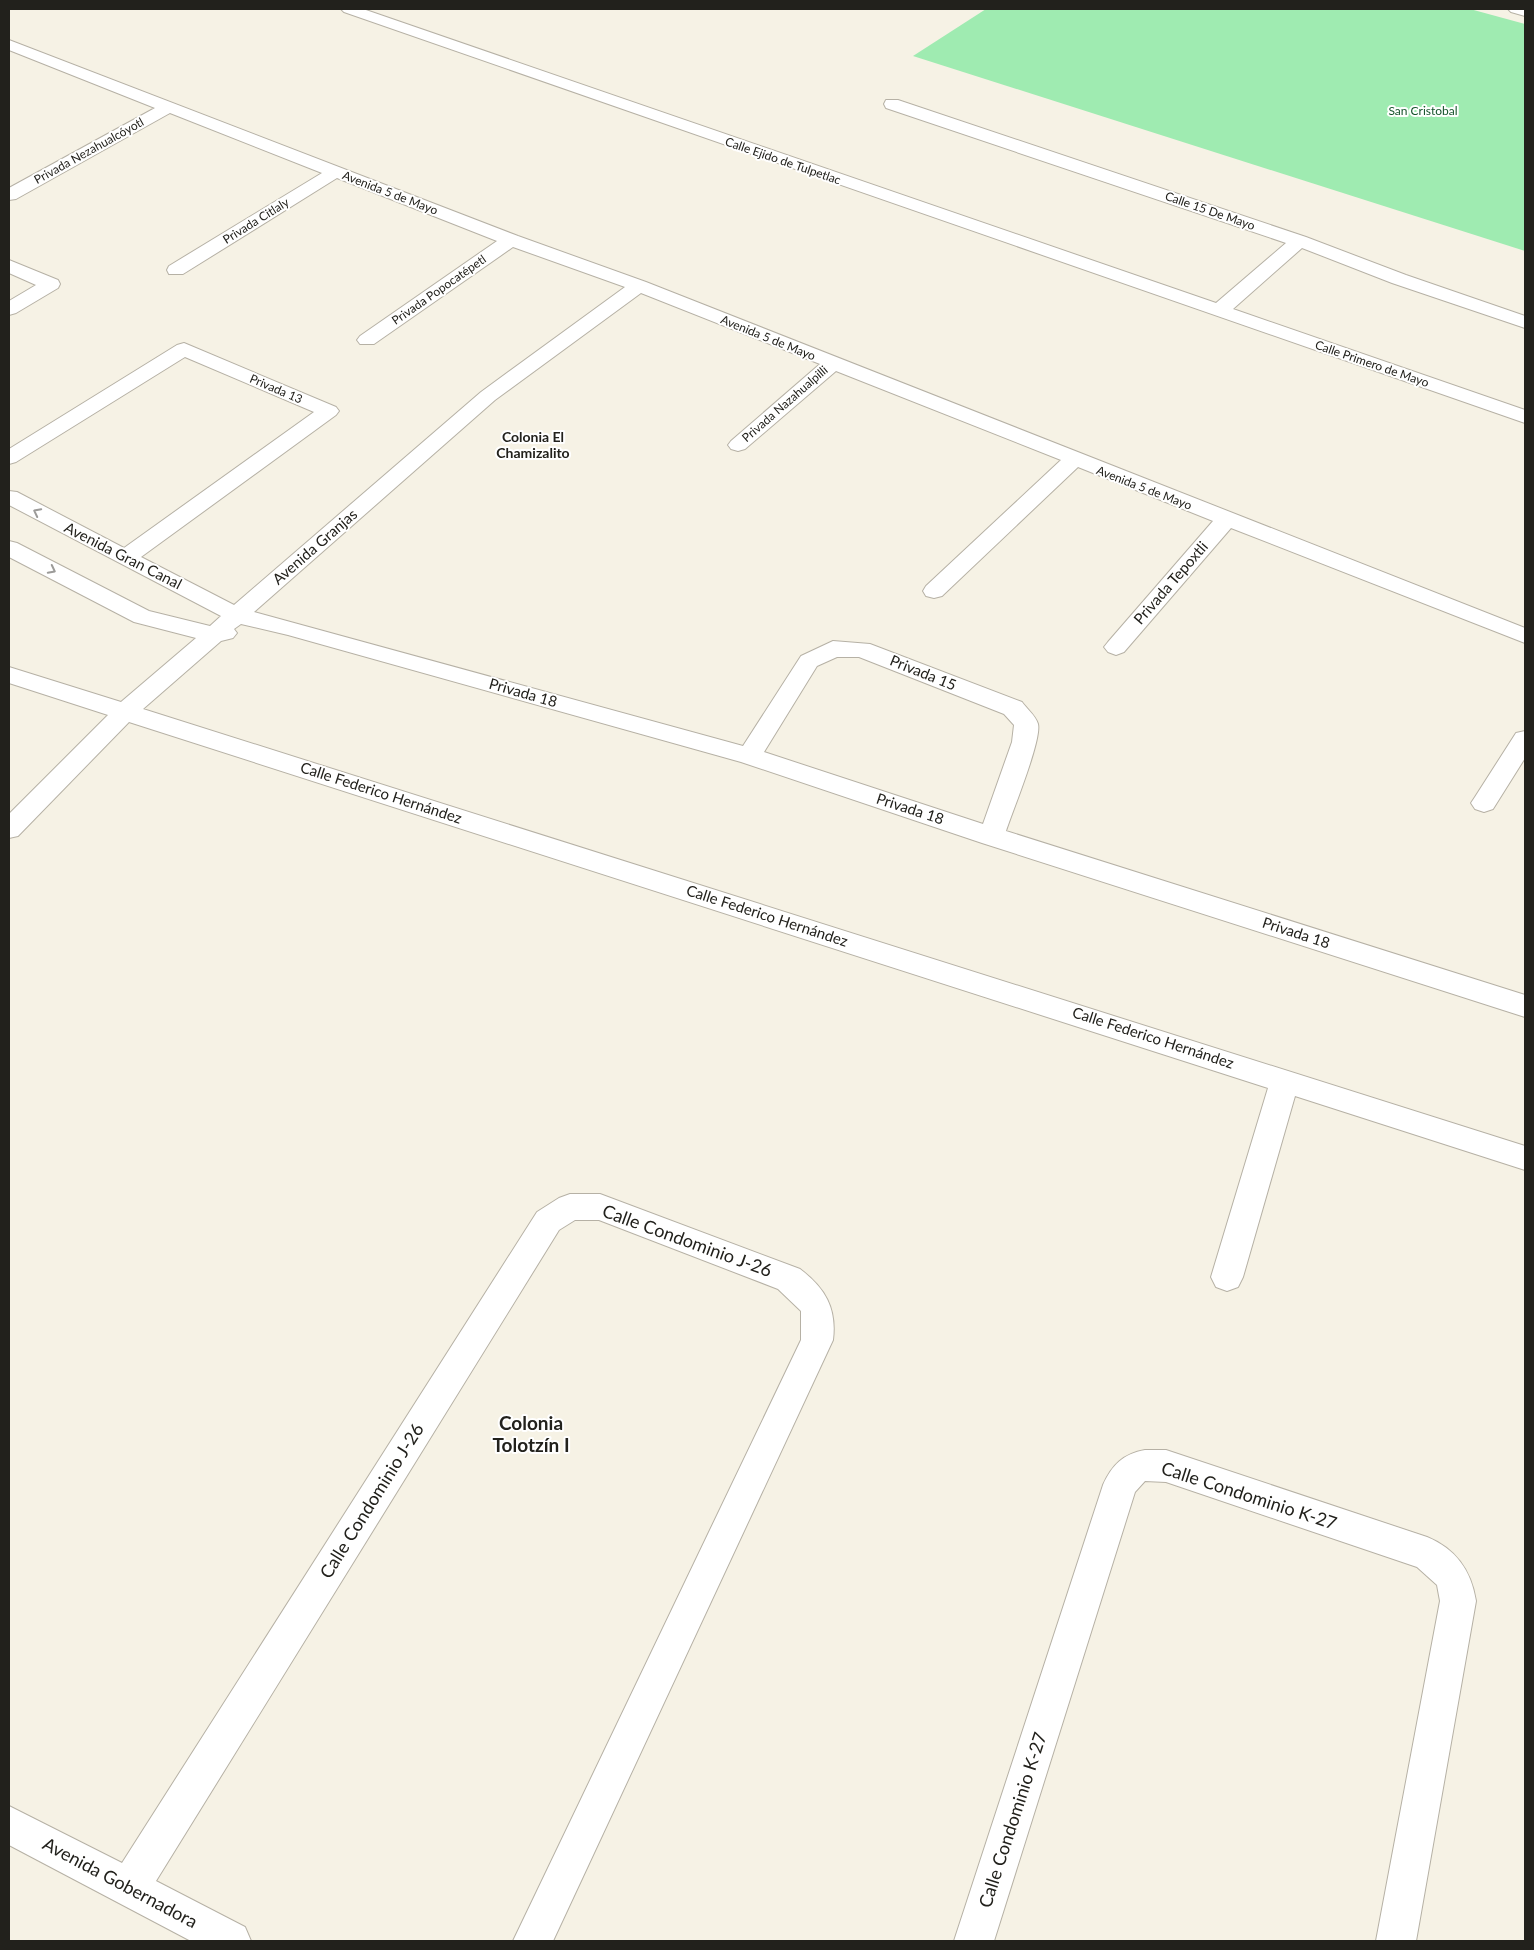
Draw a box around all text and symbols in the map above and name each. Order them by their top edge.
park label: San Cristobal [1388,103,1458,118]
street label: Privada Nezahualcóyotl [31,114,146,187]
street label: Calle Ejido de Tulpetlac [723,134,843,187]
street label: Avenida 5 de Mayo [340,167,440,218]
street label: Calle 15 De Mayo [1163,188,1257,233]
street label: Privada Citlaly [220,194,292,247]
street label: Privada Popocatépetl [389,251,489,328]
street label: Avenida 5 de Mayo [719,312,818,363]
street label: Calle Primero de Mayo [1313,337,1431,390]
street label: Privada Nazahualpilli [739,362,831,445]
street label: Privada 13 [247,371,305,406]
district label: Colonia El Chamizalito [496,428,570,461]
street label: Avenida 5 de Mayo [1094,462,1194,513]
street label: Avenida Granjas [268,505,360,588]
one-way arrow [34,508,43,518]
street label: Avenida Gran Canal [62,518,185,592]
street label: Privada Tepoxtli [1129,537,1211,627]
one-way arrow [47,564,56,574]
street label: Privada 15 [888,651,959,694]
street label: Privada 18 [487,674,559,710]
street label: Calle Federico Hernández [298,757,465,827]
street label: Privada 18 [874,789,946,827]
street label: Calle Federico Hernández [684,880,851,950]
street label: Privada 18 [1260,913,1332,951]
street label: Calle Federico Hernández [1070,1002,1237,1072]
street label: Calle Condominio J-26 [600,1199,775,1281]
district label: Colonia Tolotzín I [492,1411,570,1456]
street label: Calle Condominio J-26 [314,1419,428,1582]
street label: Calle Condominio K-27 [1159,1456,1340,1534]
street label: Calle Condominio K-27 [973,1729,1051,1910]
street label: Avenida Gobernadora [39,1832,202,1932]

